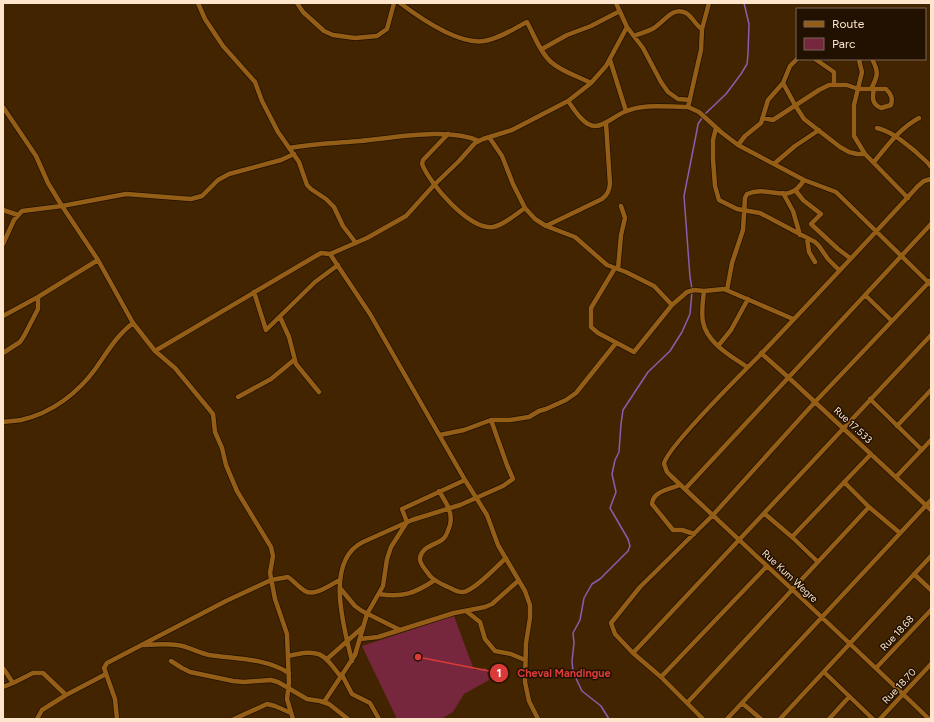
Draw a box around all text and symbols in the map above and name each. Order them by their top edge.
legend [796,8,926,60]
text: Route [832,17,865,31]
text: Parc [832,37,856,51]
street label: Rue 17.533 [831,404,875,446]
street label: Rue Kum Wegre [759,547,821,606]
street label: Rue 18.68 [877,613,917,653]
callout: Cheval Mandingue [489,662,618,685]
text: 1 [496,666,502,680]
street label: Rue 18.70 [879,666,919,706]
text: Cheval Mandingue [517,667,611,680]

